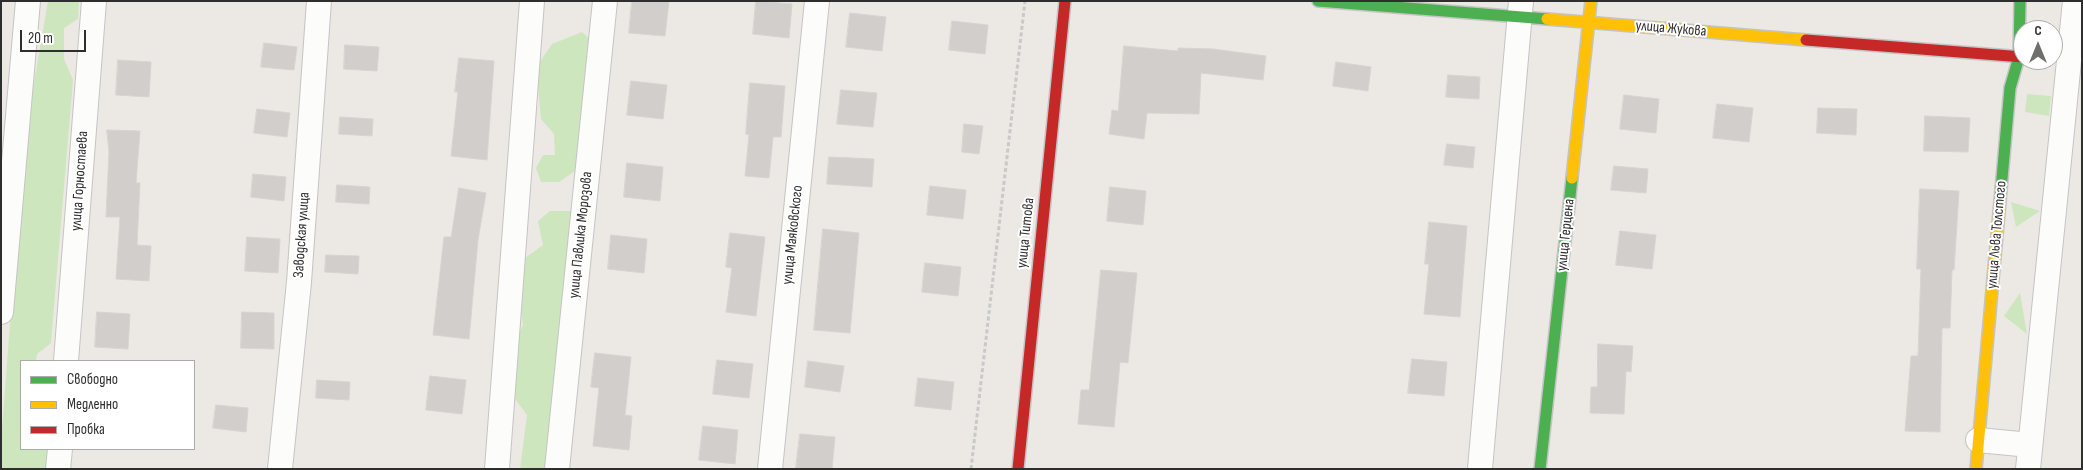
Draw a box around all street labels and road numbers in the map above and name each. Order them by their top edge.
street label: улица Жукова [1635,17,1707,41]
street label: улица Горностаева [68,130,92,232]
street label: улица Павлика Морозова [565,171,597,299]
street label: улица Льва Толстого [1983,180,2011,290]
street label: улица Маяковского [779,184,807,286]
street label: Заводская улица [290,192,314,278]
street label: улица Титова [1013,197,1039,269]
street label: улица Герцена [1553,198,1579,272]

